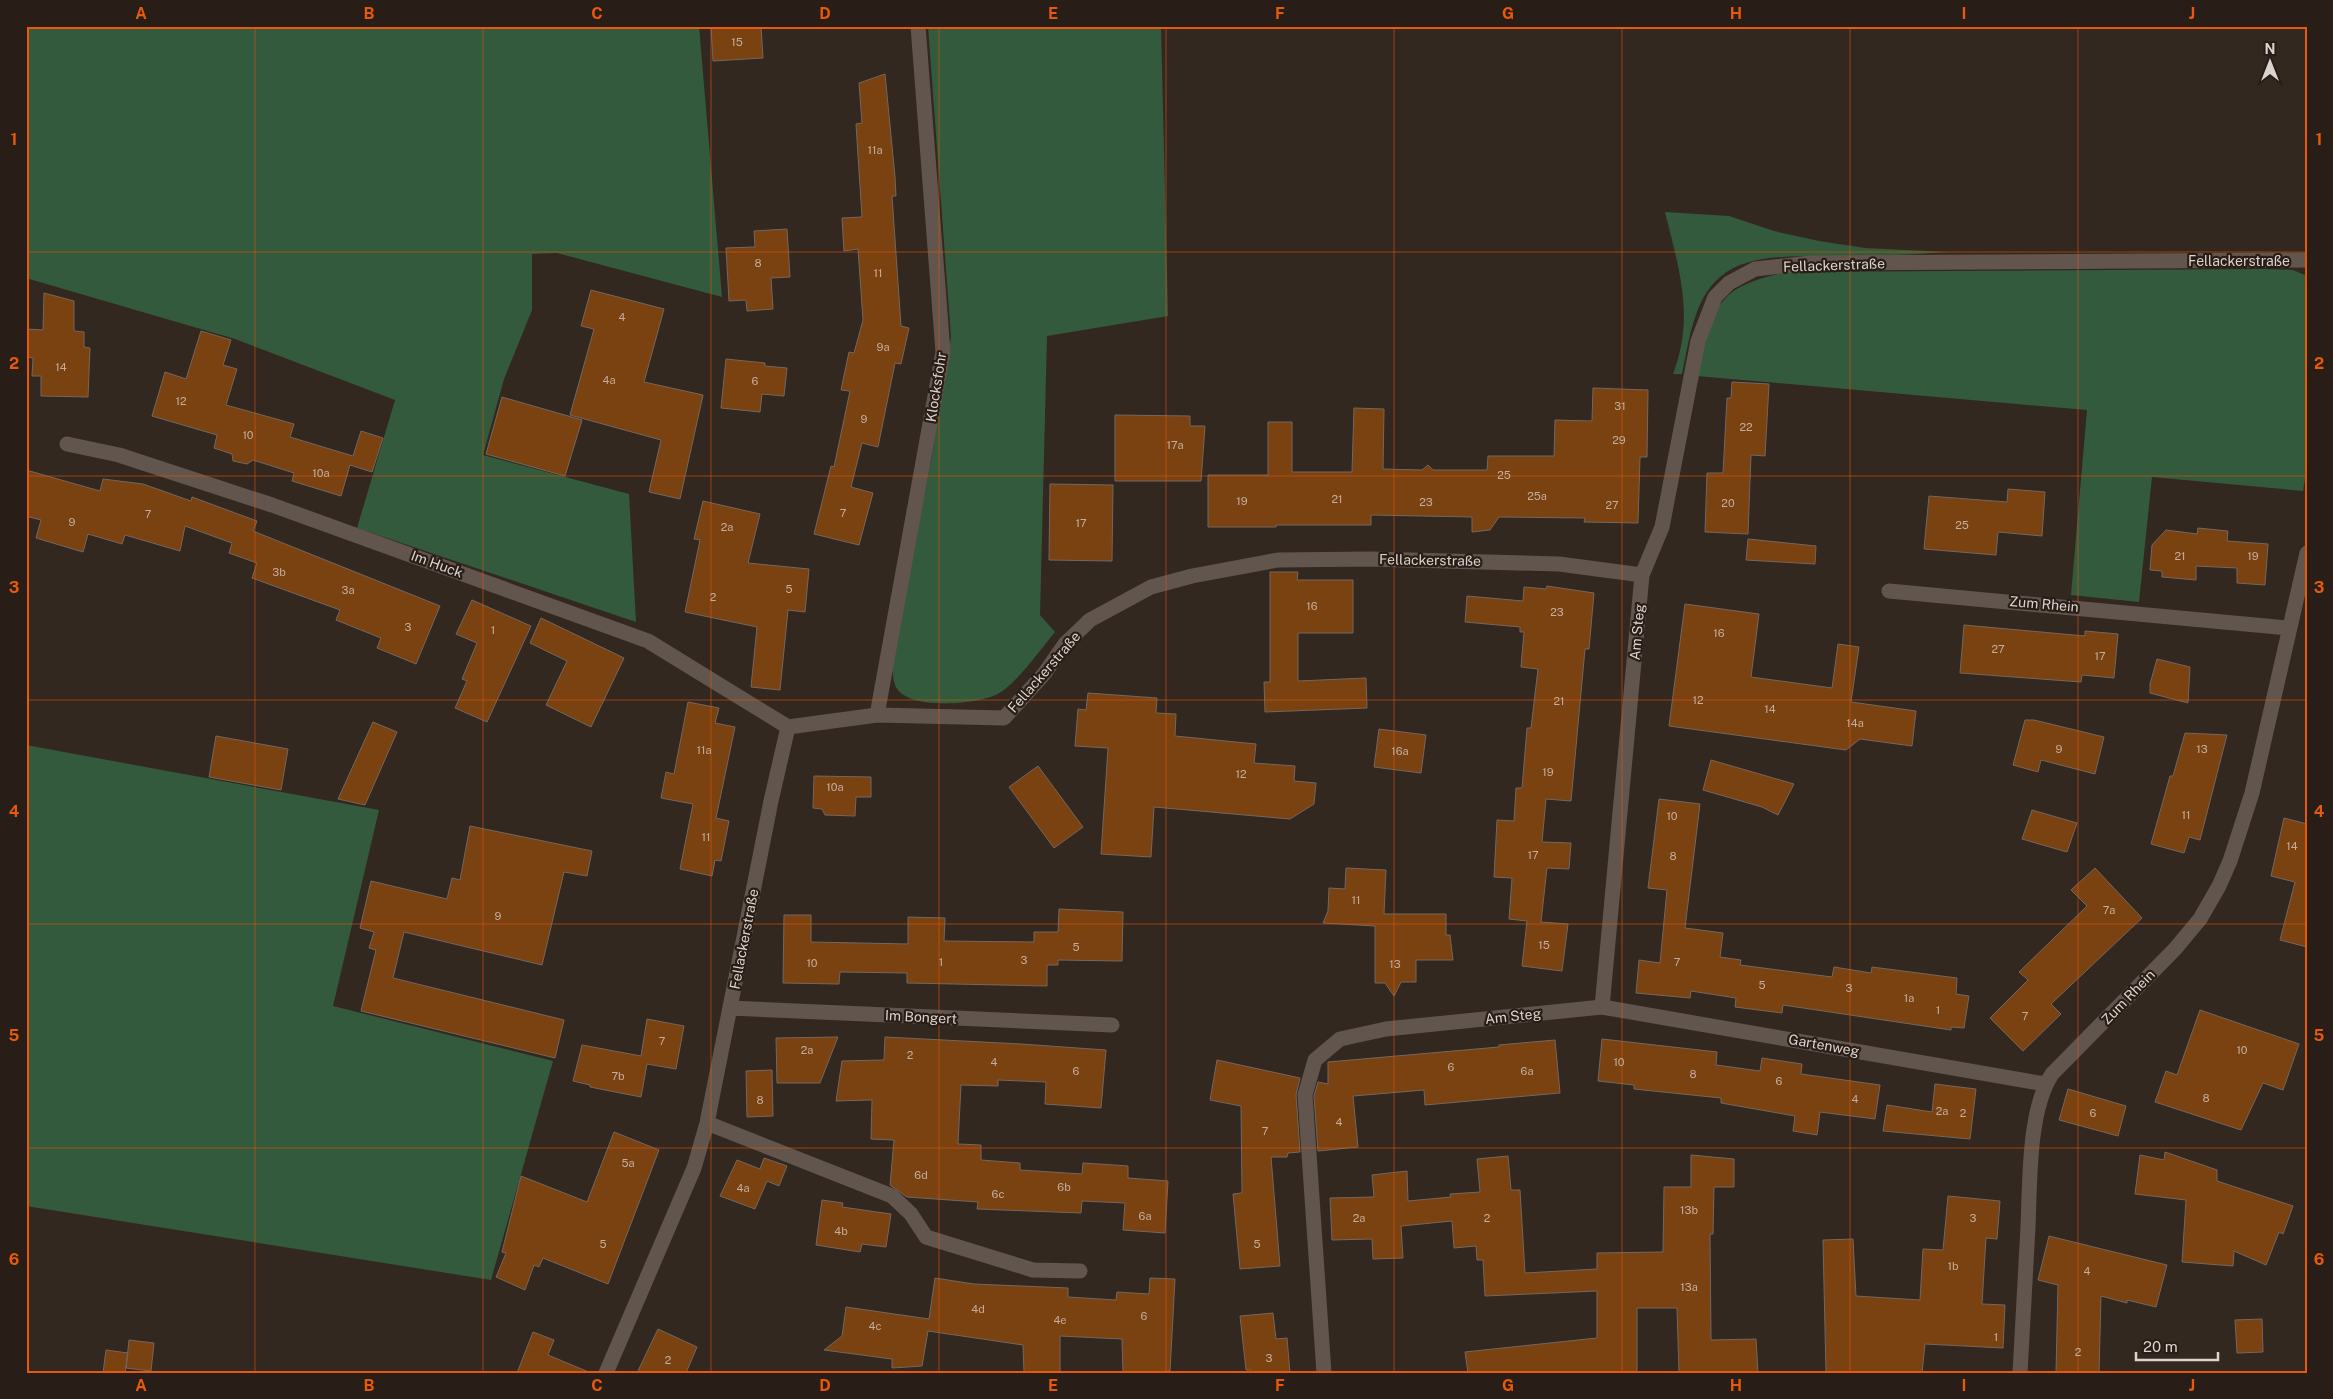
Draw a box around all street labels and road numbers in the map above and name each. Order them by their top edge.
street label: Fellackerstraße [2188,253,2290,269]
street label: Fellackerstraße [1783,255,1885,275]
street label: Klocksfohr [923,351,949,423]
street label: Im Huck [409,547,465,581]
street label: Fellackerstraße [1379,551,1481,569]
street label: Zum Rhein [2009,593,2079,615]
street label: Am Steg [1627,603,1647,661]
street label: Fellackerstraße [1005,628,1084,716]
street label: Fellackerstraße [726,887,762,991]
street label: Zum Rhein [2098,966,2158,1028]
street label: Am Steg [1484,1005,1542,1027]
street label: Im Bongert [885,1007,957,1027]
street label: Gartenweg [1787,1031,1861,1059]

